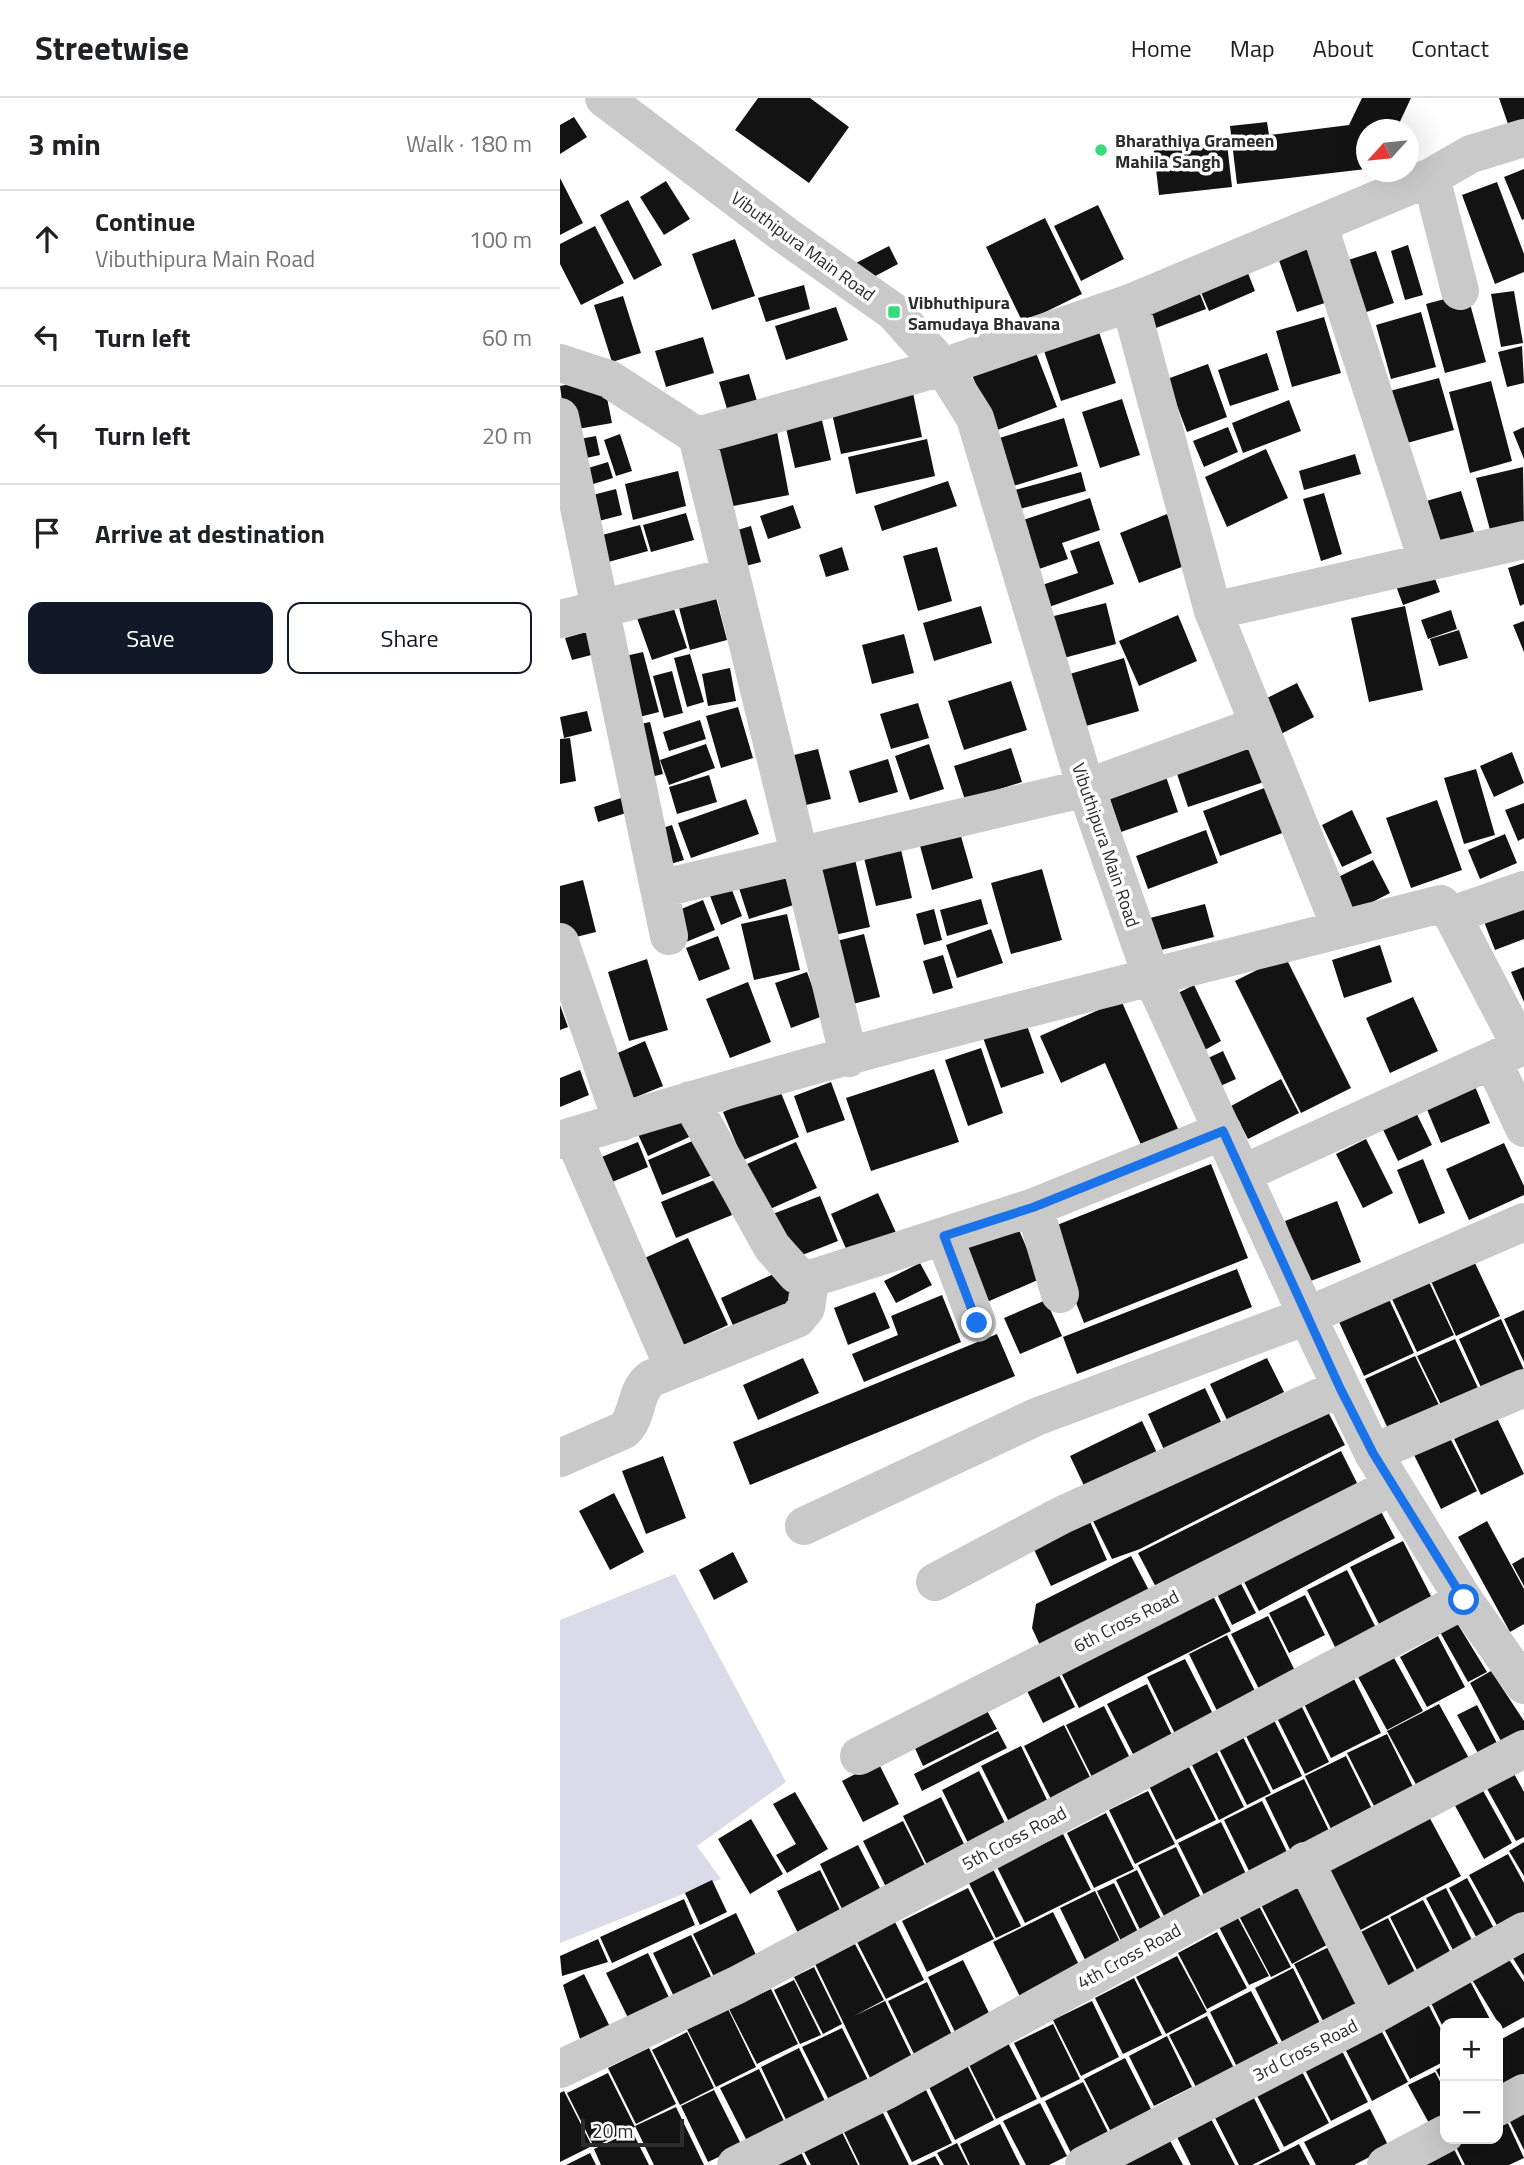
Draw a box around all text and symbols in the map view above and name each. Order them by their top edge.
text: Streetwise [35,23,189,73]
text: Home [1131,30,1192,66]
text: Map [1230,30,1275,66]
text: About [1313,30,1373,66]
text: Contact [1411,30,1489,66]
north arrow [1356,119,1419,182]
text: 3 min [28,121,101,167]
text: Walk · 180 m [406,126,532,161]
place label: Bharathiya Grameen Mahila Sangh [1115,127,1274,175]
marker: Bharathiya Grameen Mahila Sangh [1093,142,1109,158]
street label: Vibuthipura Main Road [725,184,881,308]
text: Continue [95,202,195,241]
icon: ahead [28,220,66,258]
text: 100 m [469,222,532,257]
text: Vibuthipura Main Road [95,241,315,276]
place label: Vibhuthipura Samudaya Bhavana [908,289,1060,337]
marker: Vibhuthipura Samudaya Bhavana [886,304,902,320]
icon: left [28,318,66,356]
text: Turn left [95,318,190,357]
text: 60 m [482,320,532,355]
icon: left [28,416,66,454]
text: Turn left [95,416,190,455]
text: 20 m [482,418,532,453]
icon: arrive [28,514,66,552]
text: Arrive at destination [95,514,325,553]
button: Save [28,602,273,674]
button: Share [287,602,532,674]
street label: Vibuthipura Main Road [1065,759,1147,931]
route end [961,1307,992,1338]
street label: 6th Cross Road [1069,1583,1183,1659]
route start [1448,1584,1479,1615]
street label: 5th Cross Road [957,1799,1071,1877]
street label: 4th Cross Road [1072,1916,1186,1996]
street label: 3rd Cross Road [1248,2012,1362,2088]
map controls [1440,2018,1503,2144]
button: + [1440,2018,1503,2081]
button: − [1440,2081,1503,2144]
scale bar [581,2116,684,2148]
text: 20 m [592,2116,633,2145]

